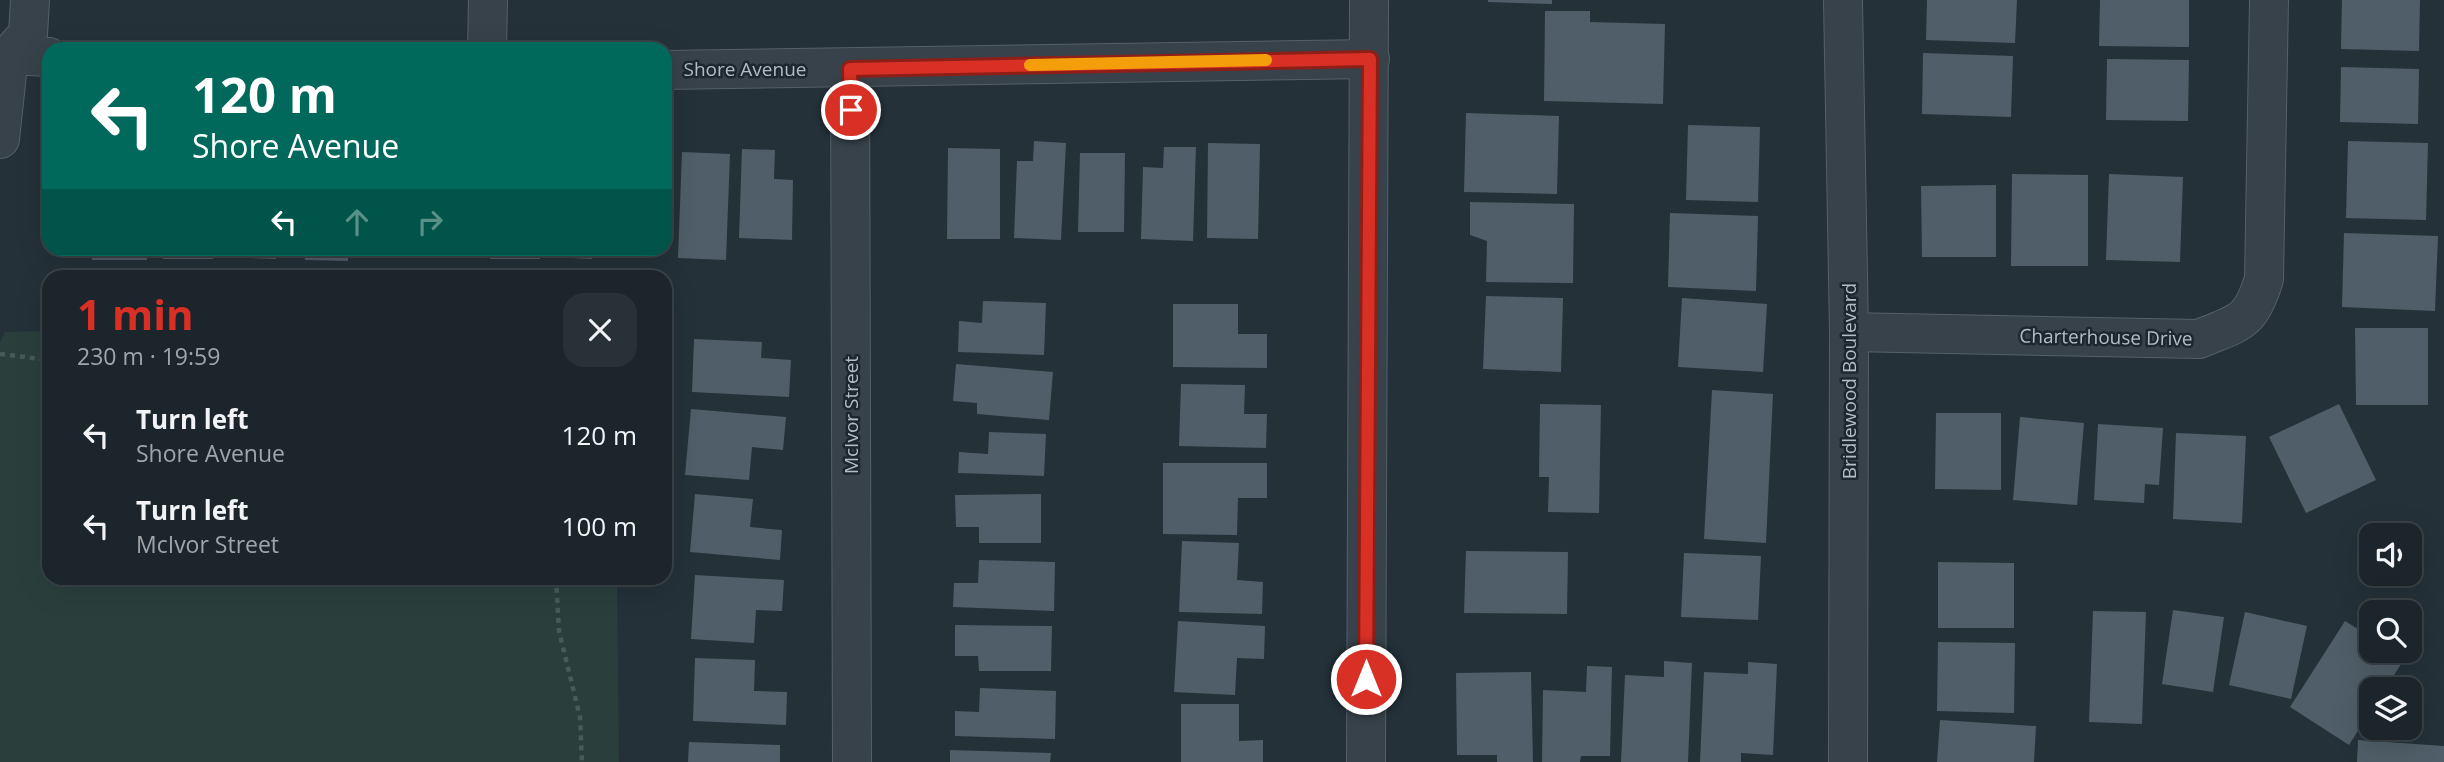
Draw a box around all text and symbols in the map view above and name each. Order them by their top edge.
street label: Shore Avenue [683,56,807,82]
text: 120 m [192,61,337,127]
icon: left [77,70,168,161]
pin [821,80,881,140]
icon: arrive [832,91,870,129]
text: Shore Avenue [192,124,399,167]
icon: left [265,203,303,241]
icon: ahead [338,203,376,241]
icon: right [411,203,449,241]
street label: Bridlewood Boulevard [1836,283,1862,479]
text: 1 min [77,285,194,342]
button: close [563,293,637,367]
street label: Charterhouse Drive [2019,322,2193,352]
text: 230 m · 19:59 [77,340,220,372]
street label: McIvor Street [838,356,864,474]
text: Turn left [136,401,248,437]
icon: left [77,416,115,454]
text: 120 m [562,417,637,453]
text: Shore Avenue [136,437,285,469]
text: Turn left [136,492,248,528]
icon: left [77,507,115,545]
text: 100 m [562,508,637,544]
map controls [2359,523,2422,740]
button: sound [2359,523,2422,586]
text: McIvor Street [136,528,279,560]
button: search [2359,600,2422,663]
position arrow [1329,642,1403,716]
button: layers [2359,677,2422,740]

